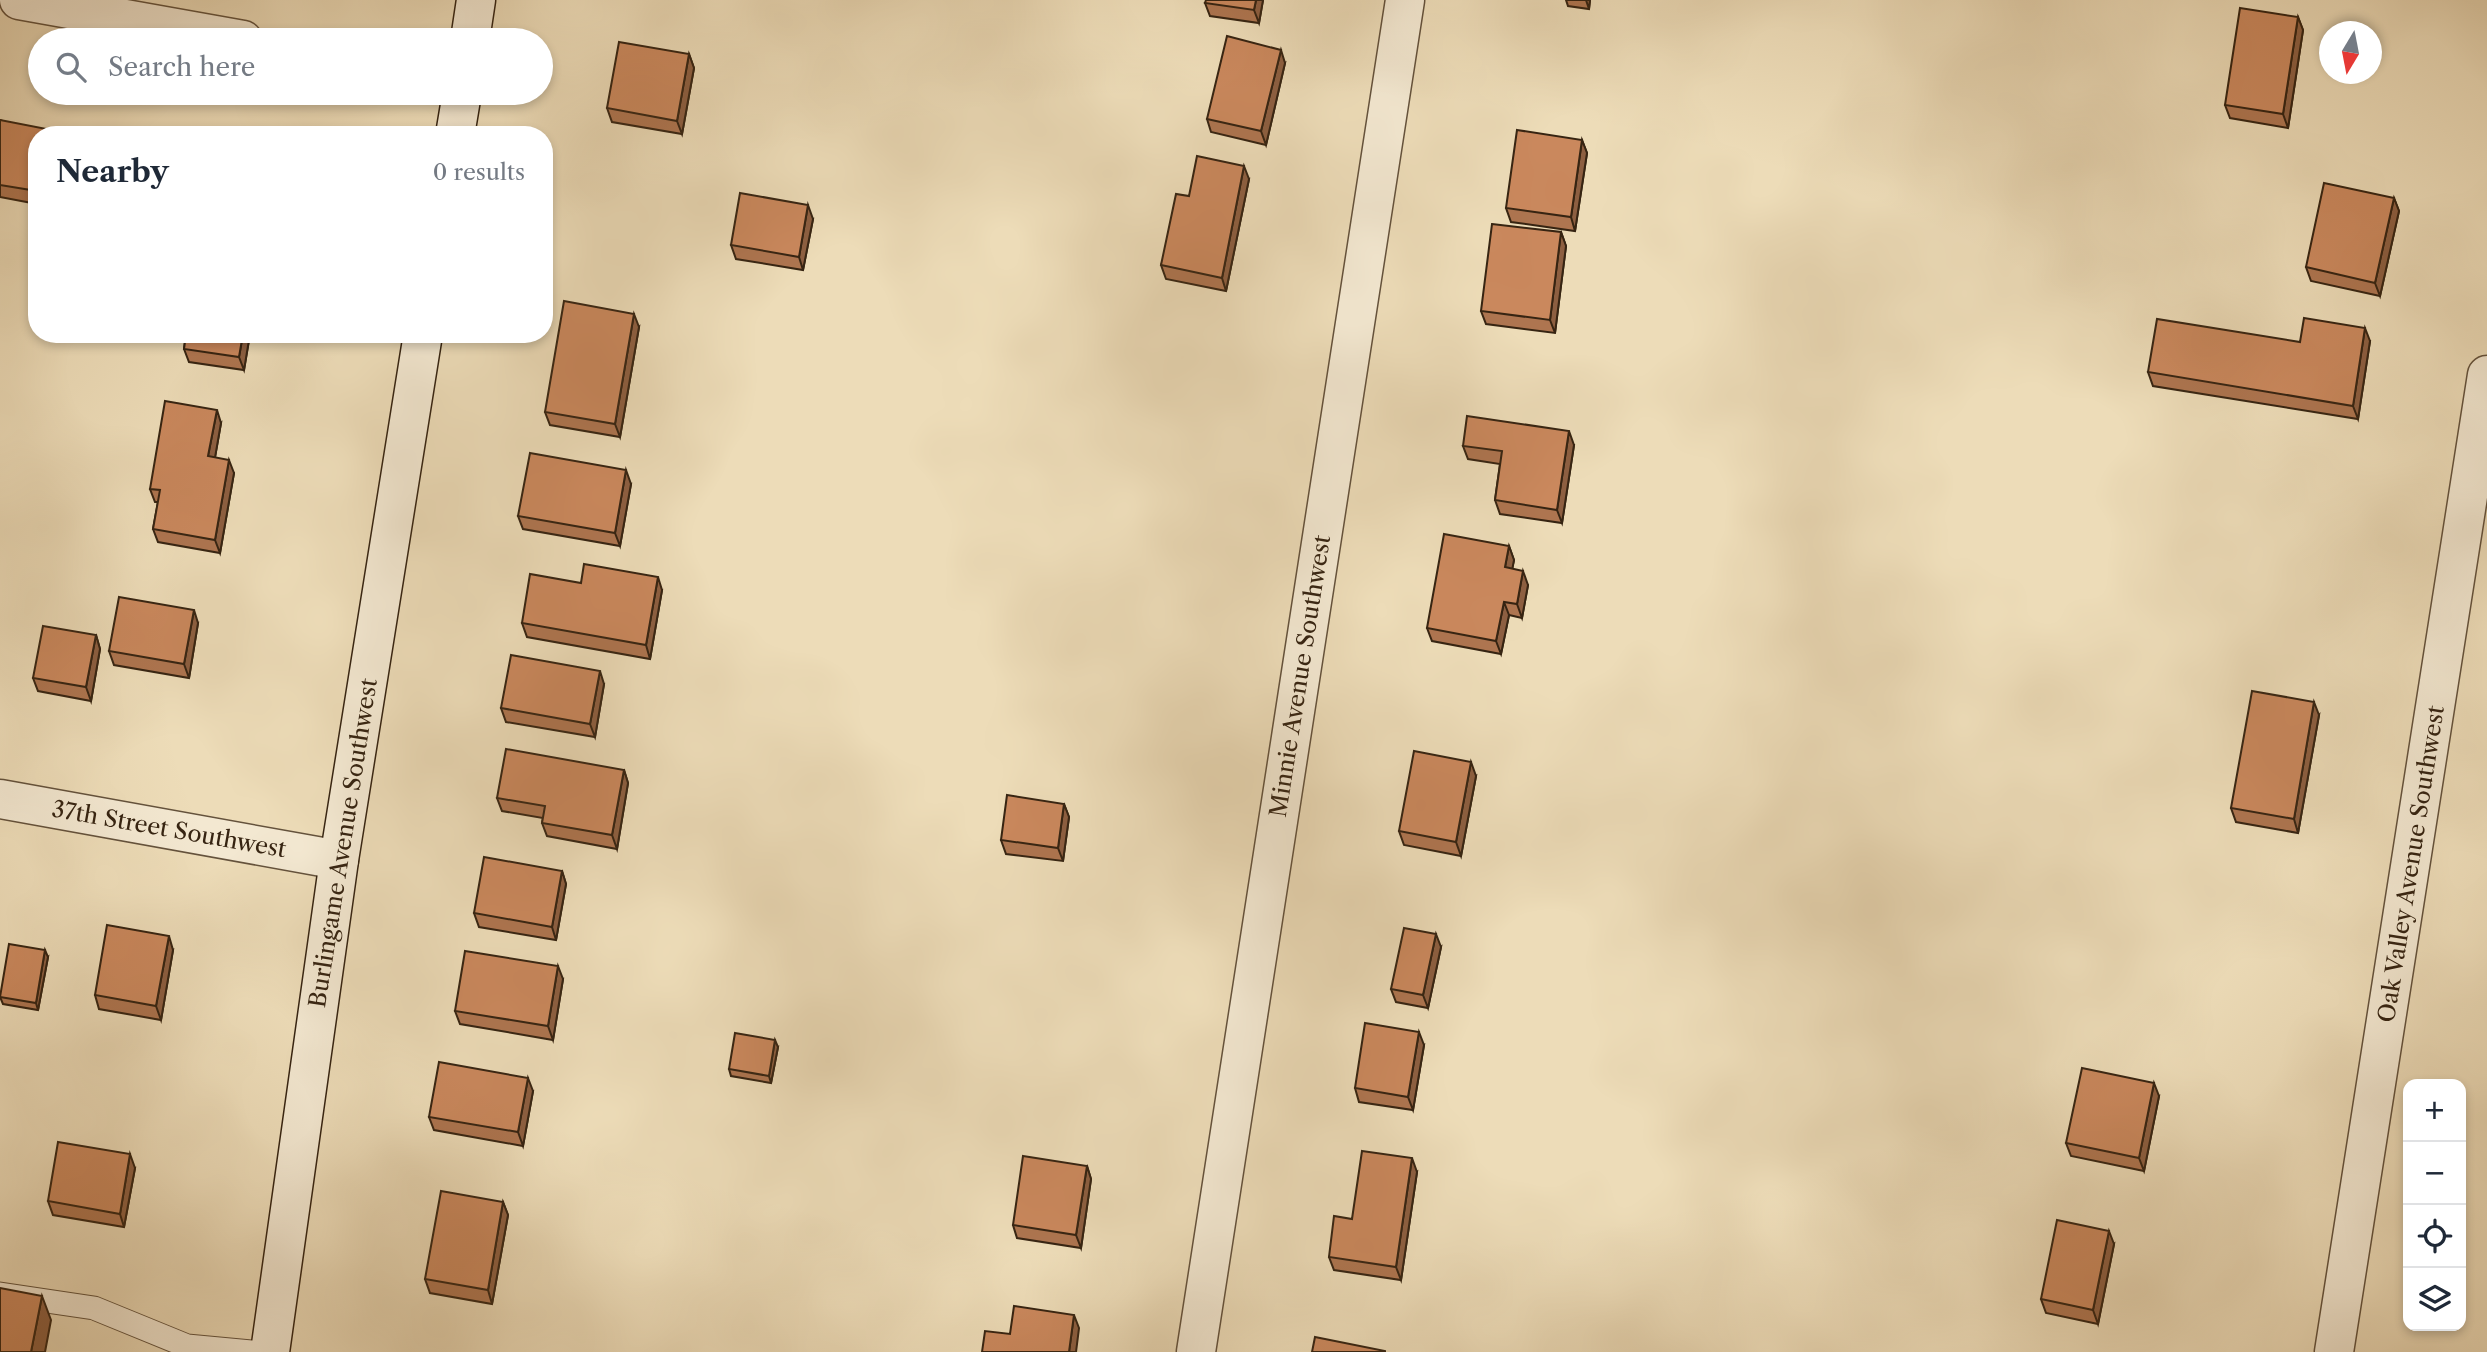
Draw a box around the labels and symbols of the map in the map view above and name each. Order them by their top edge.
north arrow [2319,21,2382,84]
street label: Minnie Avenue Southwest [1264,533,1336,819]
street label: Burlingame Avenue Southwest [303,676,383,1010]
street label: Oak Valley Avenue Southwest [2372,704,2450,1024]
street label: 37th Street Southwest [50,795,288,863]

